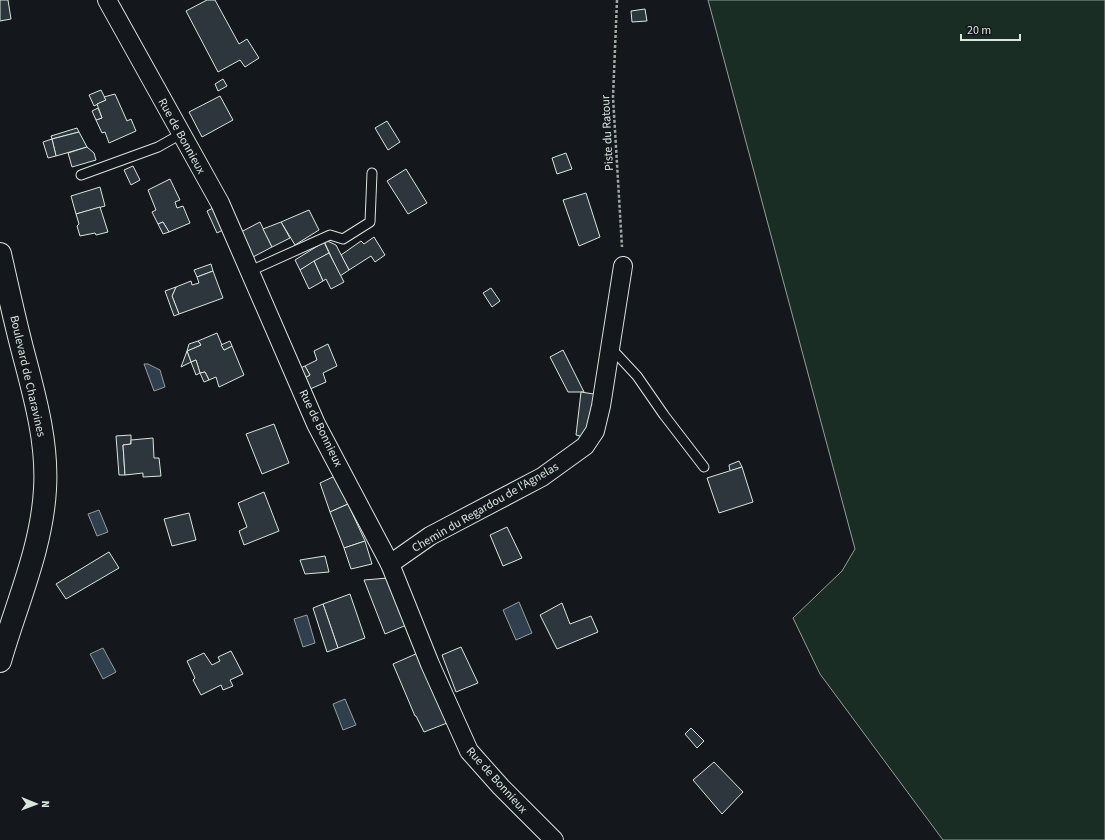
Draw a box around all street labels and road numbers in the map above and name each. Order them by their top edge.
street label: Piste du Ratour [597,94,618,171]
street label: Rue de Bonnieux [154,95,210,178]
street label: Boulevard de Charavines [5,314,50,439]
street label: Rue de Bonnieux [294,387,347,470]
street label: Chemin du Regardou de l'Agnelas [409,458,562,557]
street label: Rue de Bonnieux [462,743,532,818]

